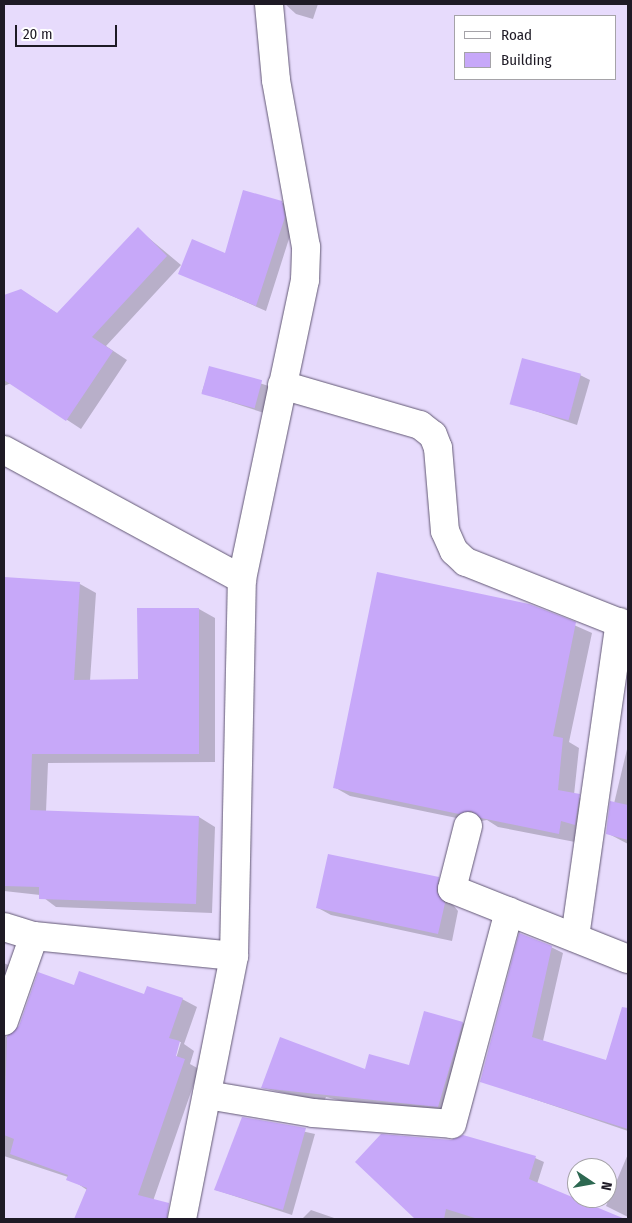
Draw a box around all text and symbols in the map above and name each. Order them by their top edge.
scale bar [18,15,120,47]
legend [454,15,617,80]
text: 20 m [23,25,53,43]
text: Road [501,26,532,44]
text: Building [501,51,552,69]
north arrow [567,1158,617,1208]
text: N [597,1180,615,1192]

